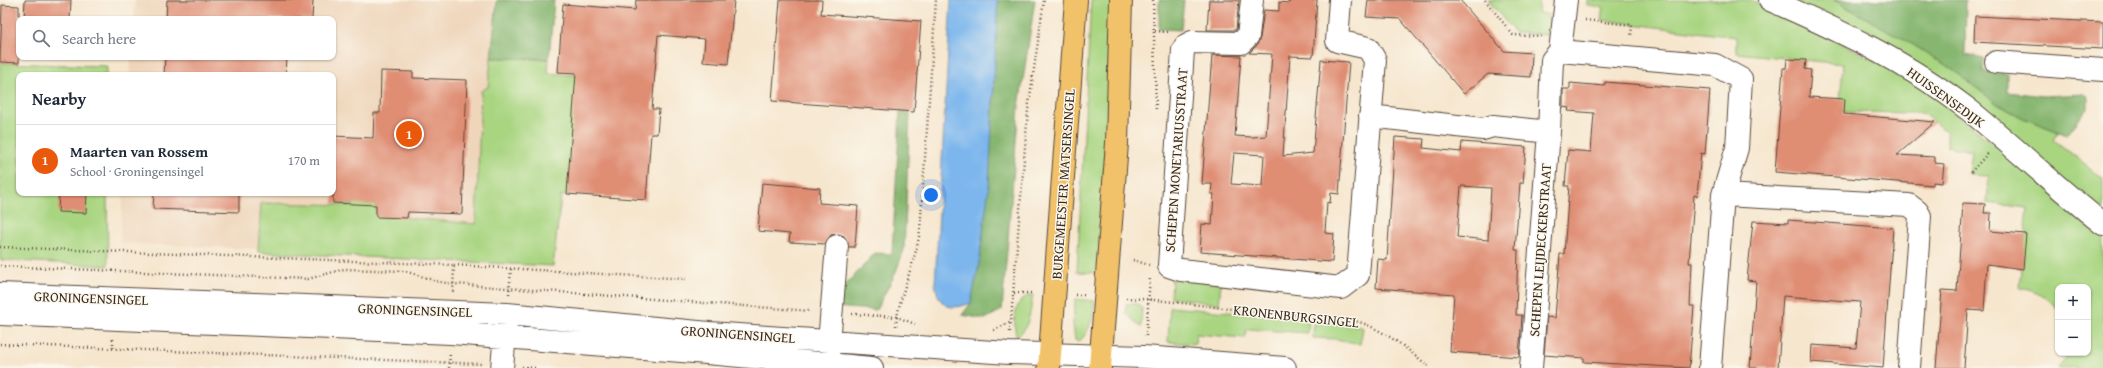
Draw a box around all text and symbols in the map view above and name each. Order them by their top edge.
search box [16,16,336,60]
icon: search [30,27,52,49]
text: Search here [62,28,136,49]
street label: HUISSENSEDIJK [1903,62,1990,133]
street label: SCHEPEN MONETARIUSSTRAAT [1160,67,1192,253]
text: Nearby [32,86,86,111]
street label: BURGEMEESTER MATSERSINGEL [1046,88,1080,280]
pin: 1 [396,119,422,149]
text: Maarten van Rossem [70,141,208,162]
text: 1 [42,151,48,170]
text: 170 m [288,151,320,170]
text: School · Groningensingel [70,162,204,181]
street label: SCHEPEN LEIJDECKERSTRAAT [1524,162,1556,337]
your location [921,185,941,205]
map controls [2055,284,2091,356]
button: + [2055,284,2091,320]
street label: GRONINGENSINGEL [33,286,149,310]
street label: GRONINGENSINGEL [357,298,473,322]
street label: KRONENBURGSINGEL [1232,299,1360,333]
street label: GRONINGENSINGEL [680,320,796,348]
button: − [2055,320,2091,356]

